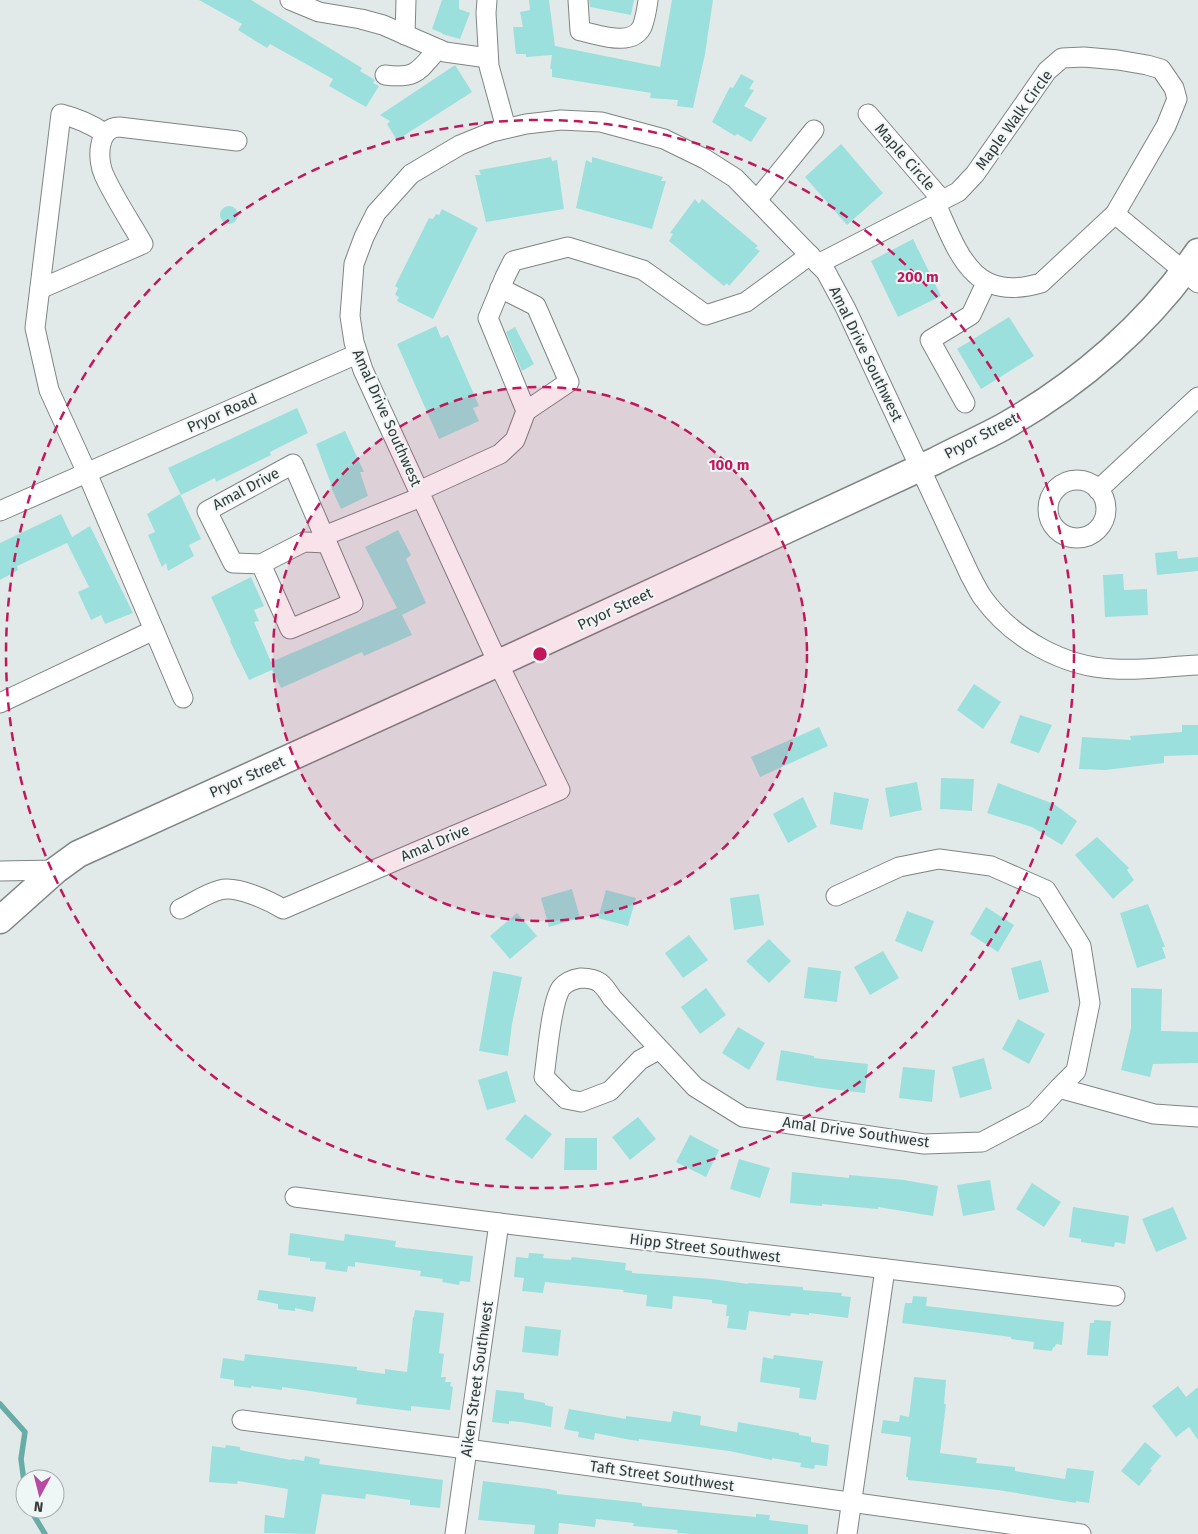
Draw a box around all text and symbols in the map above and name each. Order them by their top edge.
street label: Maple Walk Circle [972,67,1056,173]
street label: Maple Circle [871,120,939,194]
text: 200 m [897,268,939,286]
street label: Amal Drive Southwest [825,283,907,425]
street label: Amal Drive Southwest [349,347,426,490]
street label: Pryor Road [184,390,260,436]
street label: Pryor Street [941,409,1021,463]
text: 100 m [709,456,749,474]
street label: Amal Drive [210,464,282,514]
street label: Pryor Street [575,584,656,634]
centre of rings [531,645,549,663]
street label: Pryor Street [206,752,288,802]
street label: Amal Drive [398,820,472,866]
street label: Amal Drive Southwest [781,1113,931,1151]
street label: Hipp Street Southwest [628,1230,782,1266]
street label: Aiken Street Southwest [457,1299,497,1458]
street label: Taft Street Southwest [589,1457,736,1495]
north arrow [15,1469,65,1519]
text: N [33,1497,44,1515]

